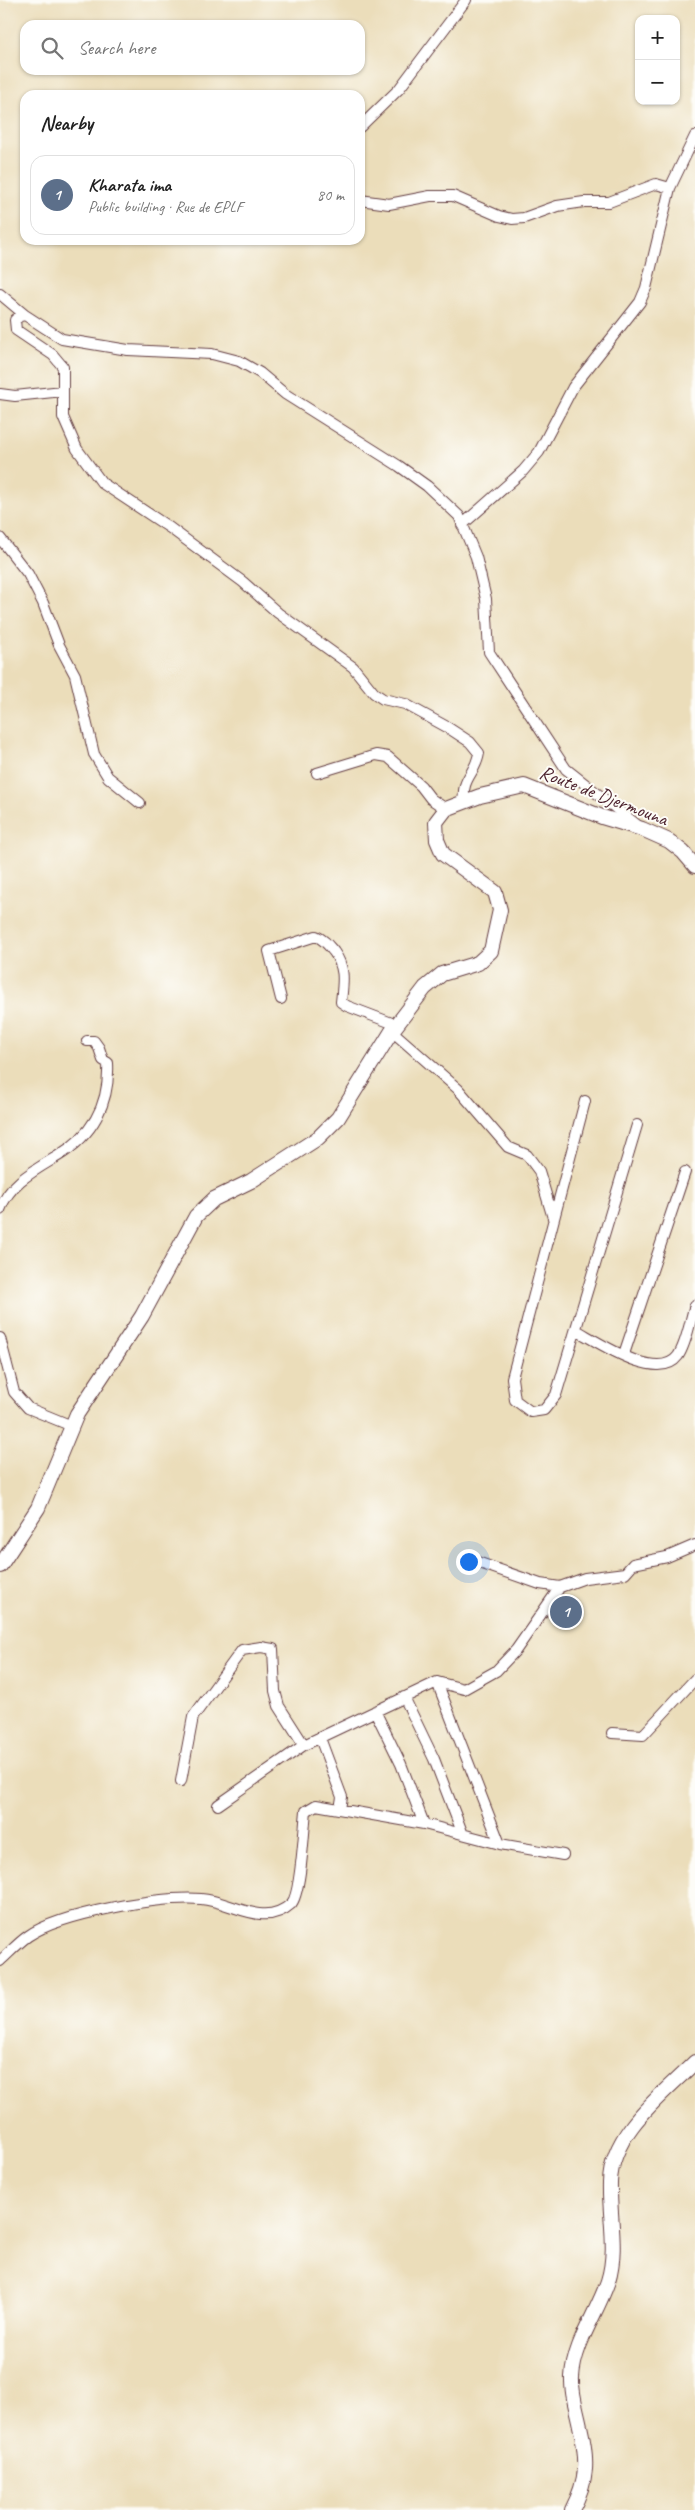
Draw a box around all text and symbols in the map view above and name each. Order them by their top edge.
map controls [635,15,680,105]
button: + [635,15,680,60]
search box [20,20,365,75]
icon: search [38,34,66,62]
text: Search here [78,36,155,60]
button: − [635,60,680,105]
text: Nearby [40,110,93,136]
text: Kharata ima [88,173,171,197]
text: 1 [53,185,61,205]
text: 80 m [317,185,344,205]
text: Public building · Rue de EPLF [88,197,243,217]
street label: Route de Djermouna [536,760,673,832]
your location [456,1549,482,1575]
pin: 1 [550,1593,582,1631]

